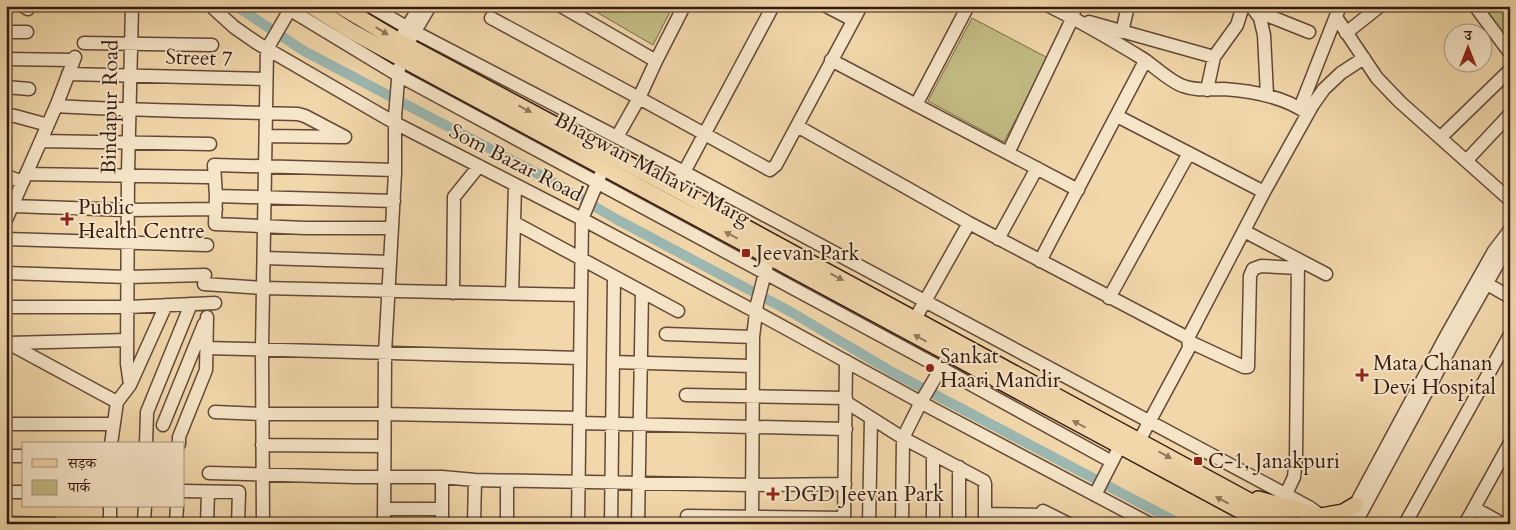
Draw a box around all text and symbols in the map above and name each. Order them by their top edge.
north arrow [1444,22,1494,72]
text: उ [1463,26,1472,45]
one-way arrow [375,27,388,36]
street label: Bindapur Road [94,39,126,175]
street label: Street 7 [165,42,233,74]
one-way arrow [518,104,531,113]
street label: Bhagwan Mahavir Marg [549,105,755,233]
street label: Som Bazar Road [444,117,588,209]
place label: Public Health Centre [78,193,205,246]
marker: Public Health Centre [60,212,74,226]
one-way arrow [725,231,738,240]
place label: Jeevan Park [753,239,861,268]
marker: Jeevan Park [740,247,752,259]
one-way arrow [830,273,845,281]
one-way arrow [913,334,928,342]
place label: Sankat Haari Mandir [940,342,1061,395]
place label: Mata Chanan Devi Hospital [1373,349,1496,402]
marker: Sankat Haari Mandir [924,362,936,374]
marker: Mata Chanan Devi Hospital [1355,368,1369,382]
one-way arrow [1071,420,1086,428]
legend [22,442,185,508]
place label: C-1, Janakpuri [1208,447,1340,476]
one-way arrow [1158,450,1171,459]
text: सड़क [67,453,97,473]
marker: C-1, Janakpuri [1192,455,1204,467]
text: पार्क [67,477,91,497]
place label: DGD Jeevan Park [784,480,945,509]
marker: DGD Jeevan Park [766,487,780,501]
one-way arrow [1215,496,1229,504]

